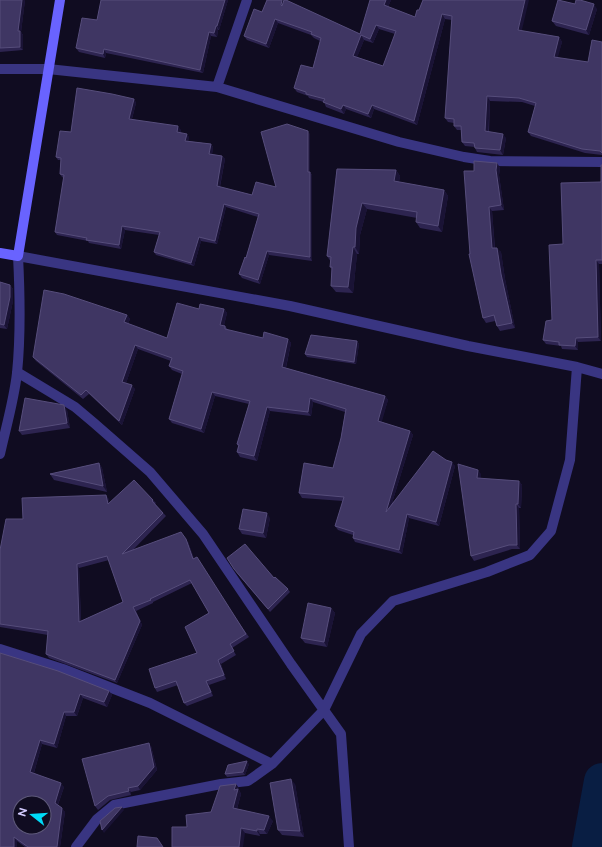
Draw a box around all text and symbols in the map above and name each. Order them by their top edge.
north arrow [12,795,52,835]
text: N [15,806,30,818]

